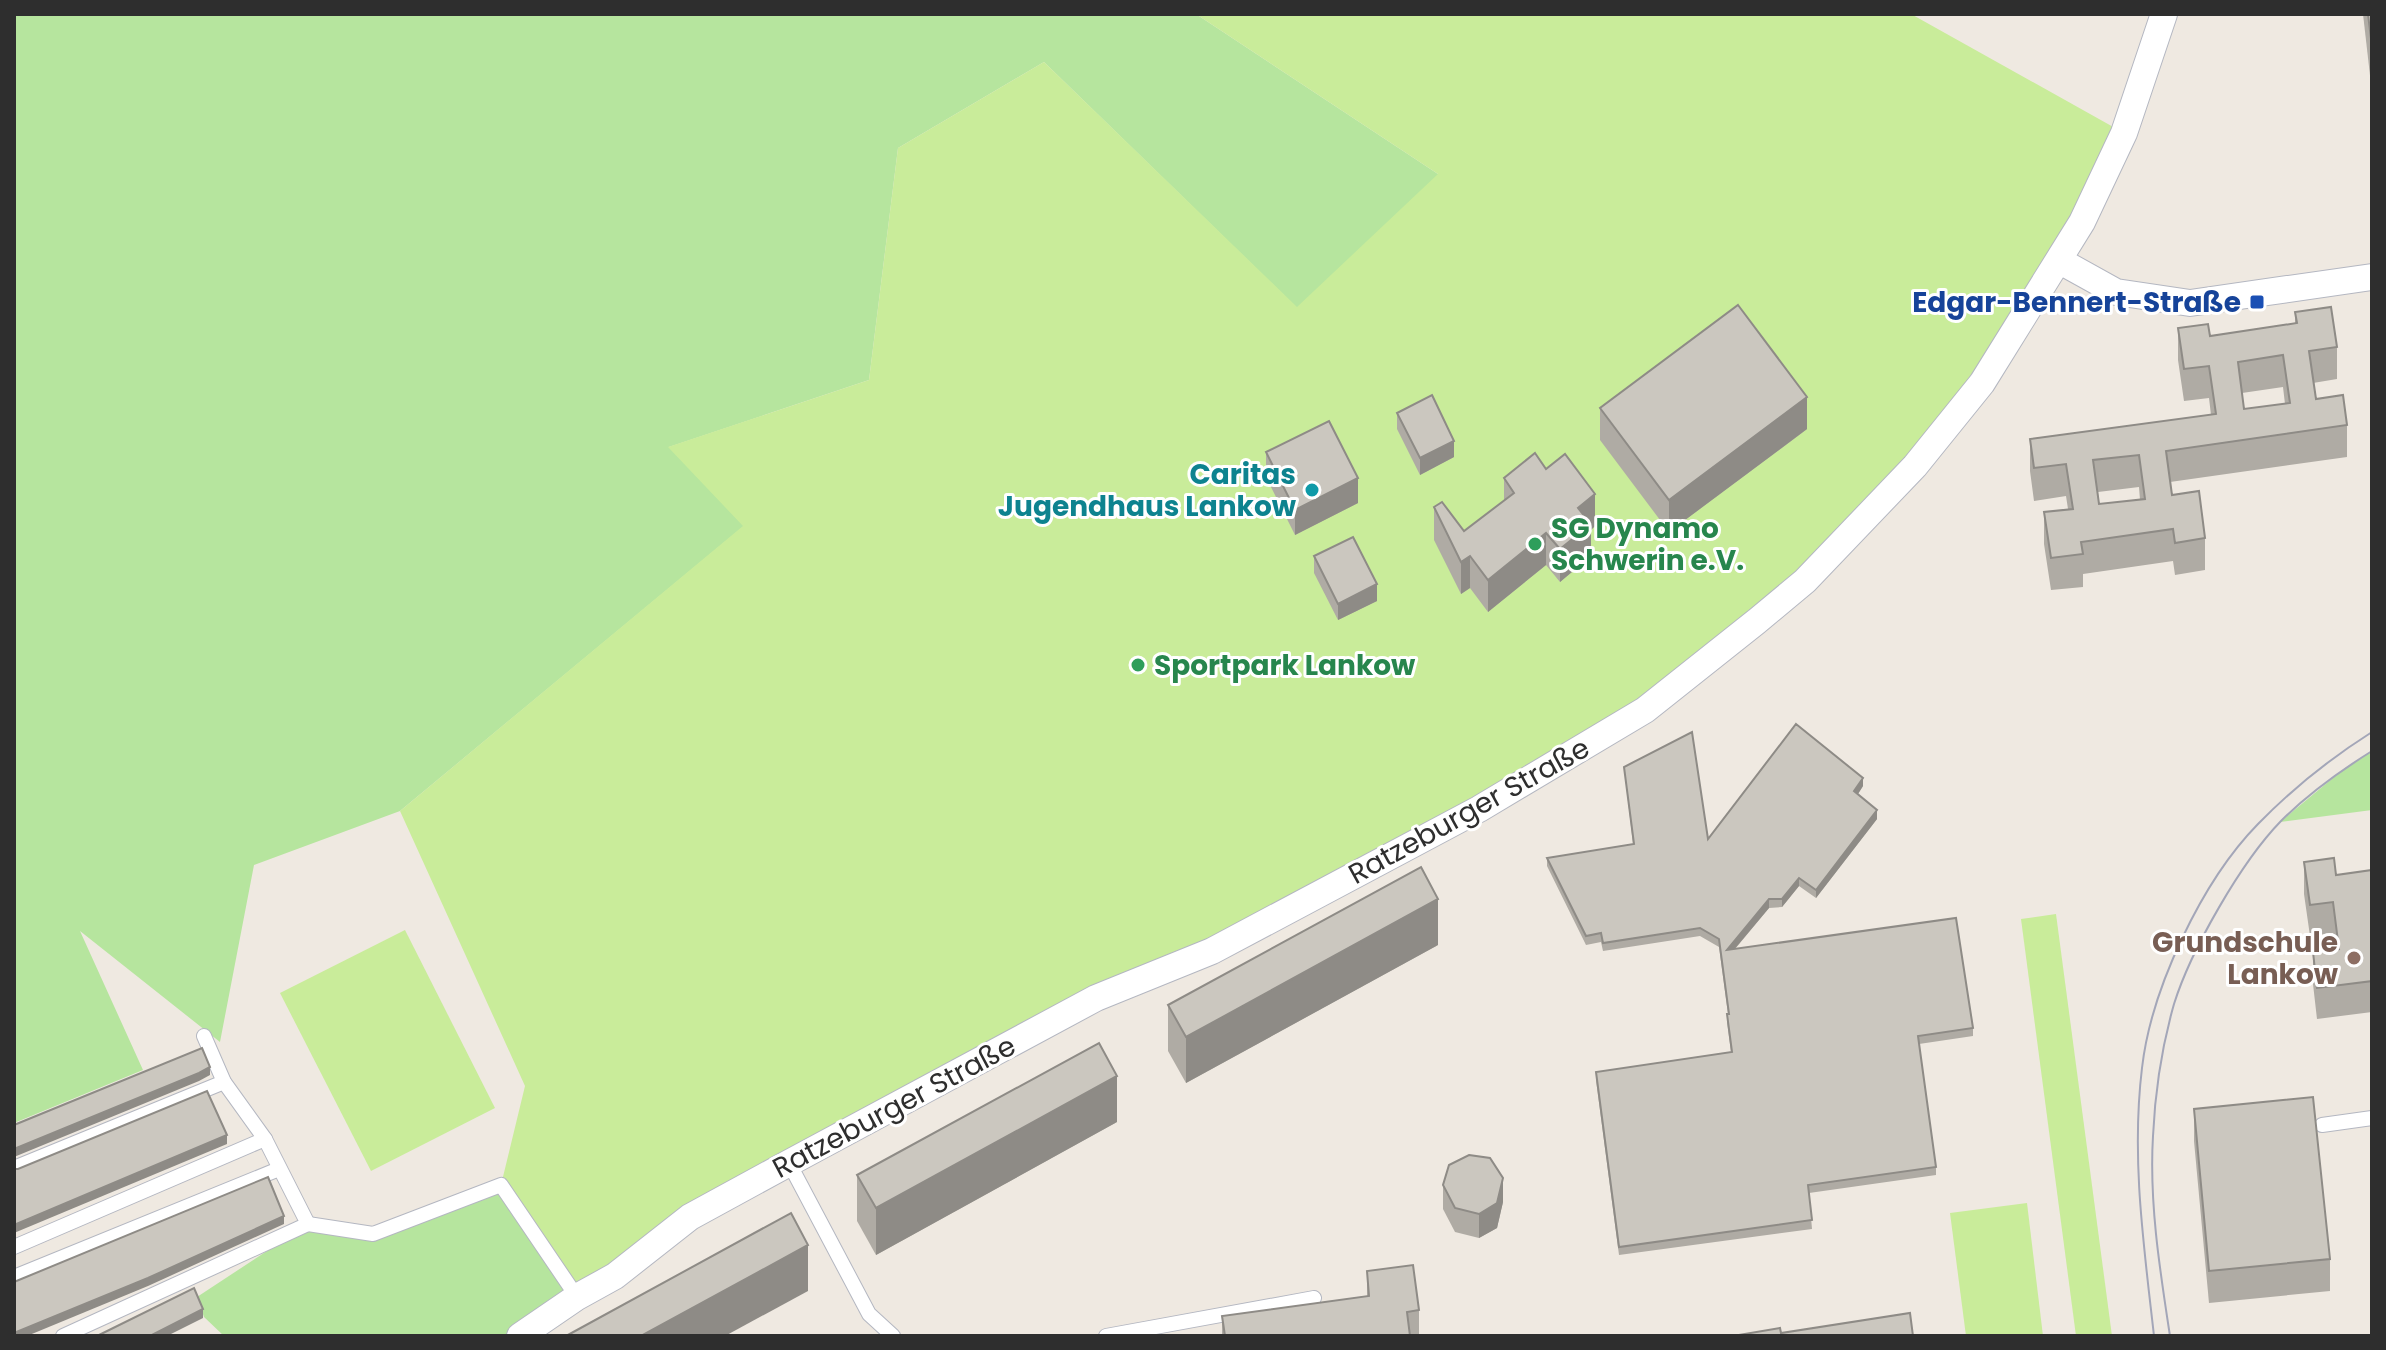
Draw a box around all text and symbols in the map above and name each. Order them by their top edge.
place label: Edgar-Bennert-Straße [1912,283,2241,322]
marker: Edgar-Bennert-Straße [2248,293,2266,311]
place label: Caritas Jugendhaus Lankow [998,455,1297,526]
marker: Caritas Jugendhaus Lankow [1303,481,1321,499]
place label: SG Dynamo Schwerin e.V. [1551,509,1744,580]
marker: SG Dynamo Schwerin e.V. [1526,535,1544,553]
place label: Sportpark Lankow [1154,646,1416,685]
marker: Sportpark Lankow [1129,656,1147,674]
street label: Ratzeburger Straße [1341,728,1597,894]
place label: Grundschule Lankow [2152,923,2339,994]
marker: Grundschule Lankow [2345,949,2363,967]
street label: Ratzeburger Straße [766,1026,1022,1188]

